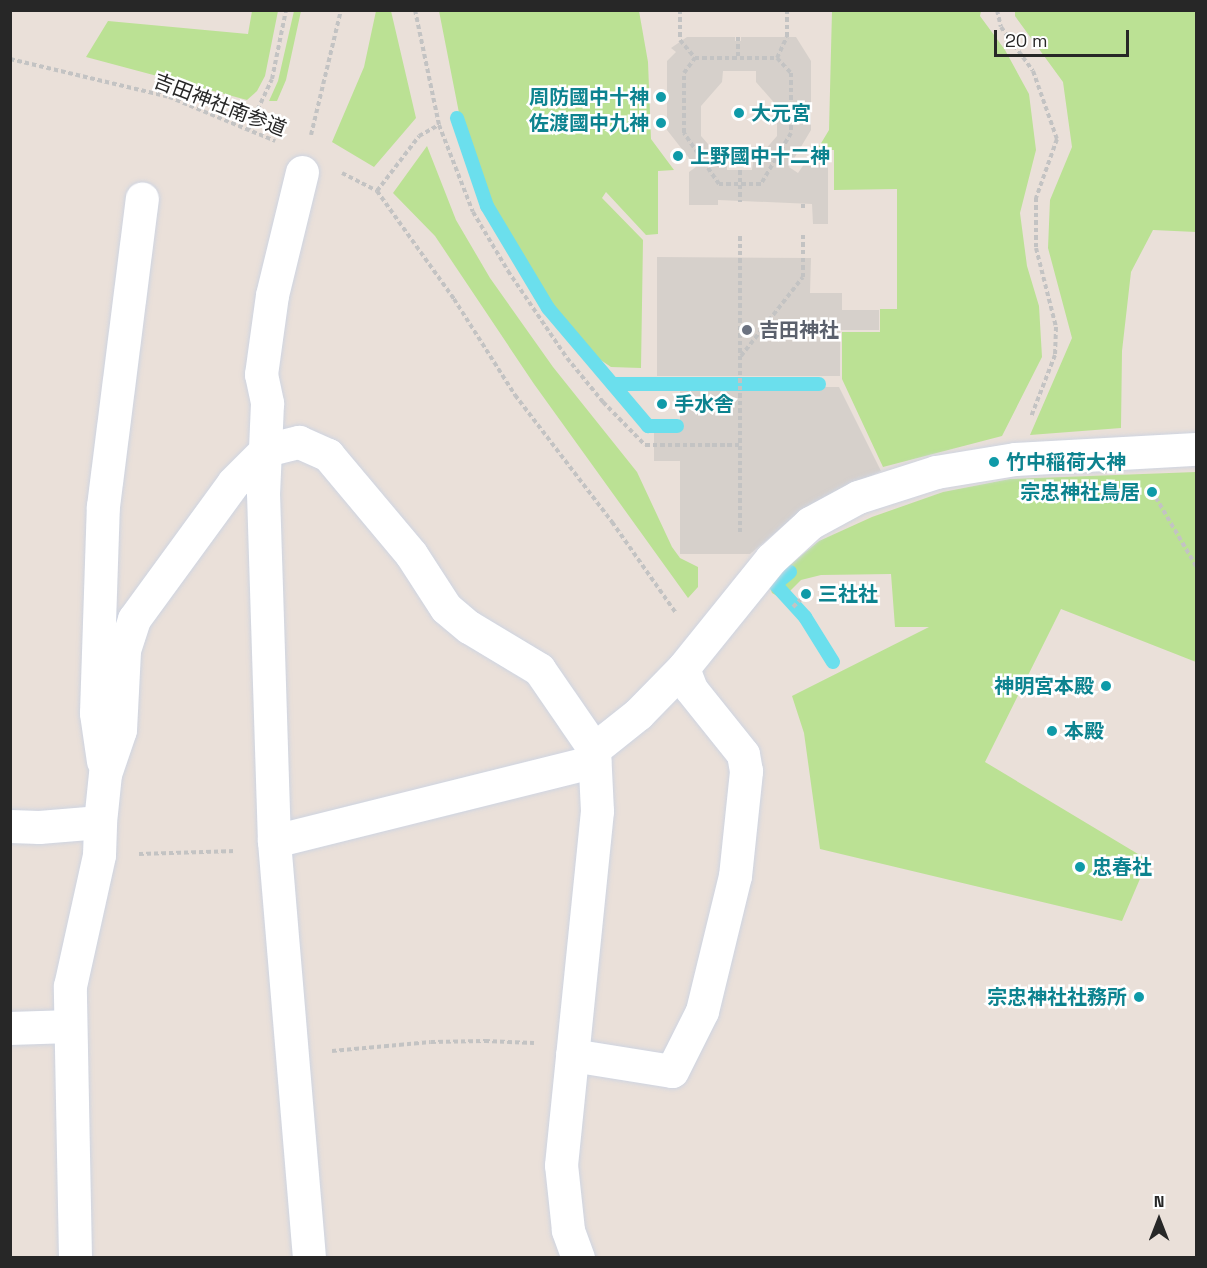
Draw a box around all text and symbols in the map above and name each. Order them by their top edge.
scale bar [997,18,1132,56]
text: 20 m [1005,29,1048,52]
street label: 吉田神社南参道 [150,69,290,141]
place label: 周防國中十神 [529,85,649,109]
marker: 周防國中十神 [654,90,668,104]
place label: 大元宮 [751,101,811,125]
marker: 大元宮 [732,106,746,120]
place label: 佐渡國中九神 [529,111,649,135]
marker: 佐渡國中九神 [654,116,668,130]
place label: 上野國中十二神 [690,144,830,168]
marker: 上野國中十二神 [671,149,685,163]
place label: 吉田神社 [759,318,839,342]
marker: 吉田神社 [740,323,754,337]
place label: 手水舎 [674,392,734,416]
marker: 手水舎 [655,397,669,411]
place label: 竹中稲荷大神 [1006,450,1126,474]
marker: 竹中稲荷大神 [987,455,1001,469]
place label: 宗忠神社鳥居 [1020,480,1140,504]
marker: 宗忠神社鳥居 [1145,485,1159,499]
place label: 三社社 [818,582,878,606]
marker: 三社社 [799,587,813,601]
place label: 神明宮本殿 [994,674,1094,698]
marker: 神明宮本殿 [1099,679,1113,693]
place label: 本殿 [1064,719,1104,743]
marker: 本殿 [1045,724,1059,738]
place label: 忠春社 [1092,855,1152,879]
marker: 忠春社 [1073,860,1087,874]
place label: 宗忠神社社務所 [987,985,1127,1009]
marker: 宗忠神社社務所 [1132,990,1146,1004]
north arrow [1129,1190,1189,1250]
text: N [1154,1191,1164,1212]

